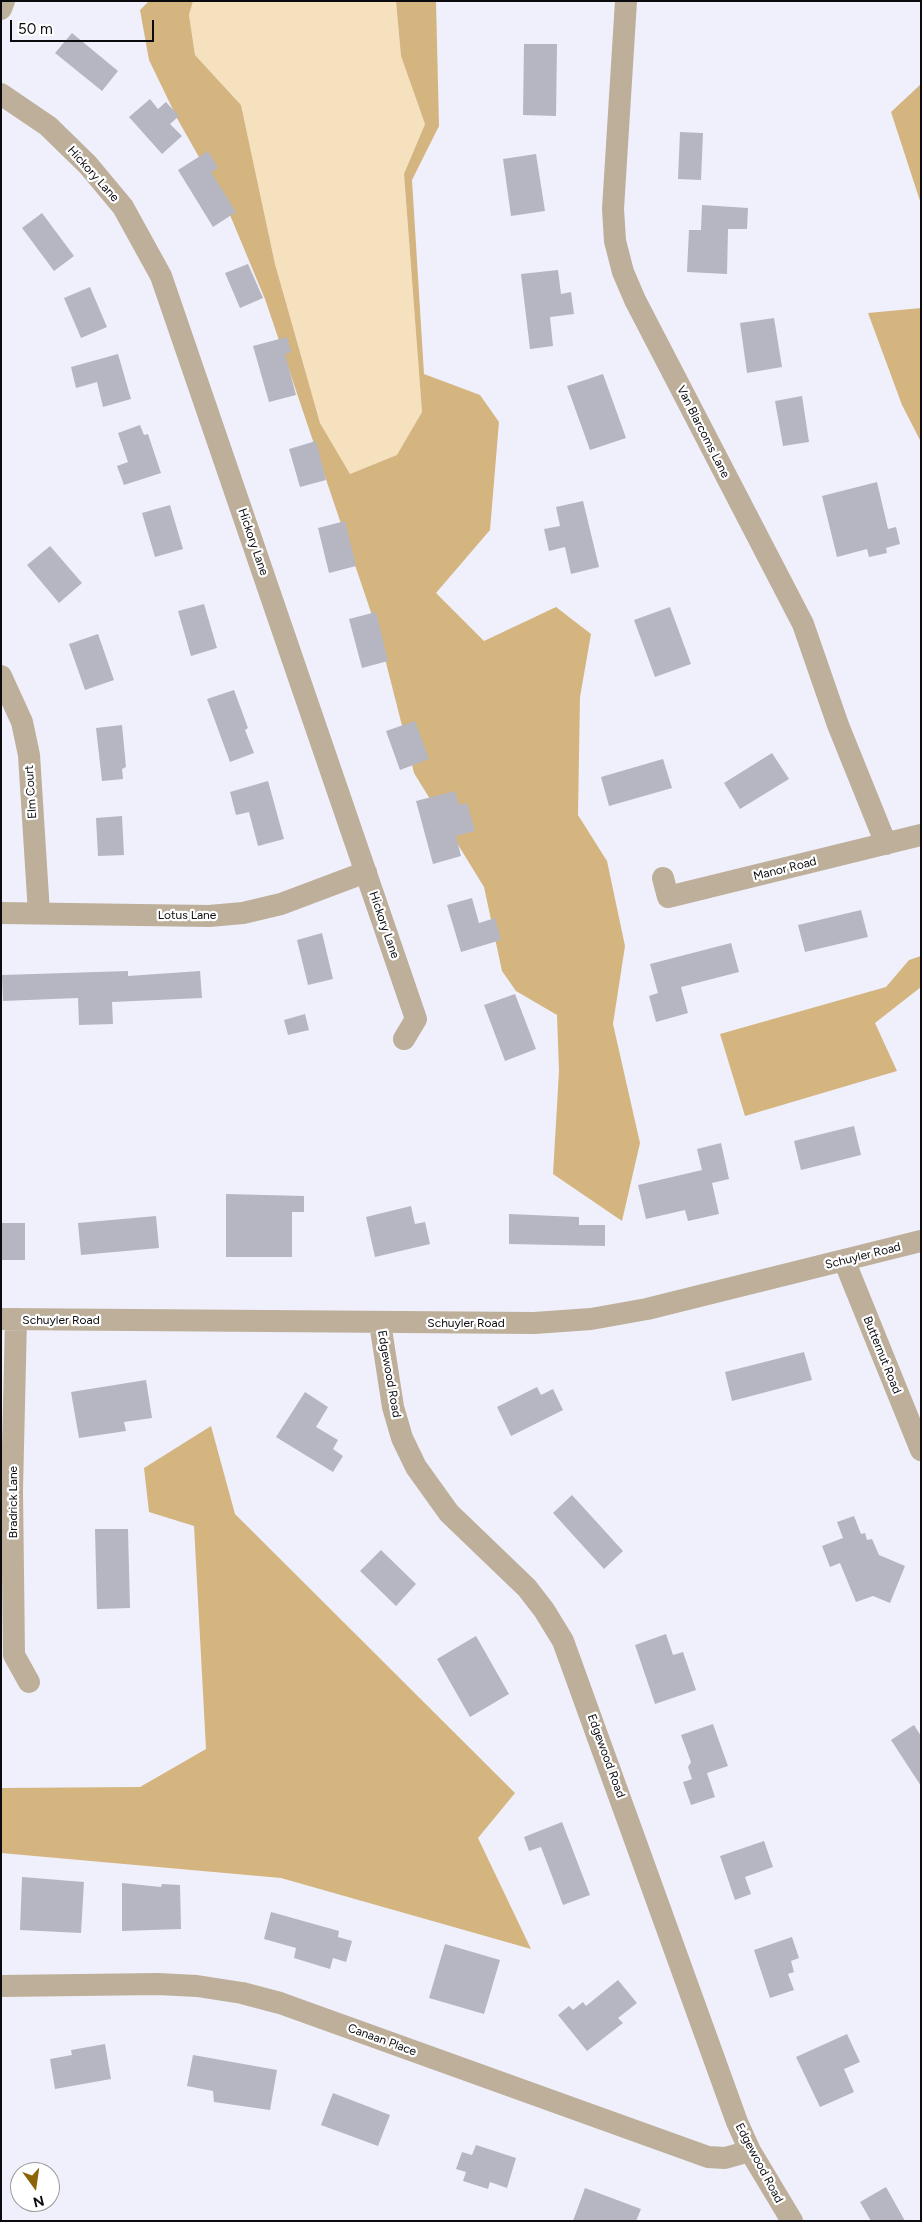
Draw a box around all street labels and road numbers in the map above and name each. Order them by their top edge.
street label: Hickory Lane [64,143,122,205]
street label: Van Blarcoms Lane [674,383,732,481]
street label: Hickory Lane [235,507,271,577]
street label: Elm Court [22,765,40,819]
street label: Manor Road [752,854,818,884]
street label: Hickory Lane [366,890,402,960]
street label: Lotus Lane [158,908,216,922]
street label: Schuyler Road [824,1240,902,1272]
street label: Schuyler Road [22,1313,100,1327]
street label: Butternut Road [860,1314,904,1396]
street label: Schuyler Road [427,1316,505,1330]
street label: Edgewood Road [374,1329,404,1419]
street label: Bradrick Lane [6,1466,20,1538]
street label: Edgewood Road [584,1712,628,1800]
street label: Canaan Place [346,2021,418,2059]
street label: Edgewood Road [732,2121,786,2205]

